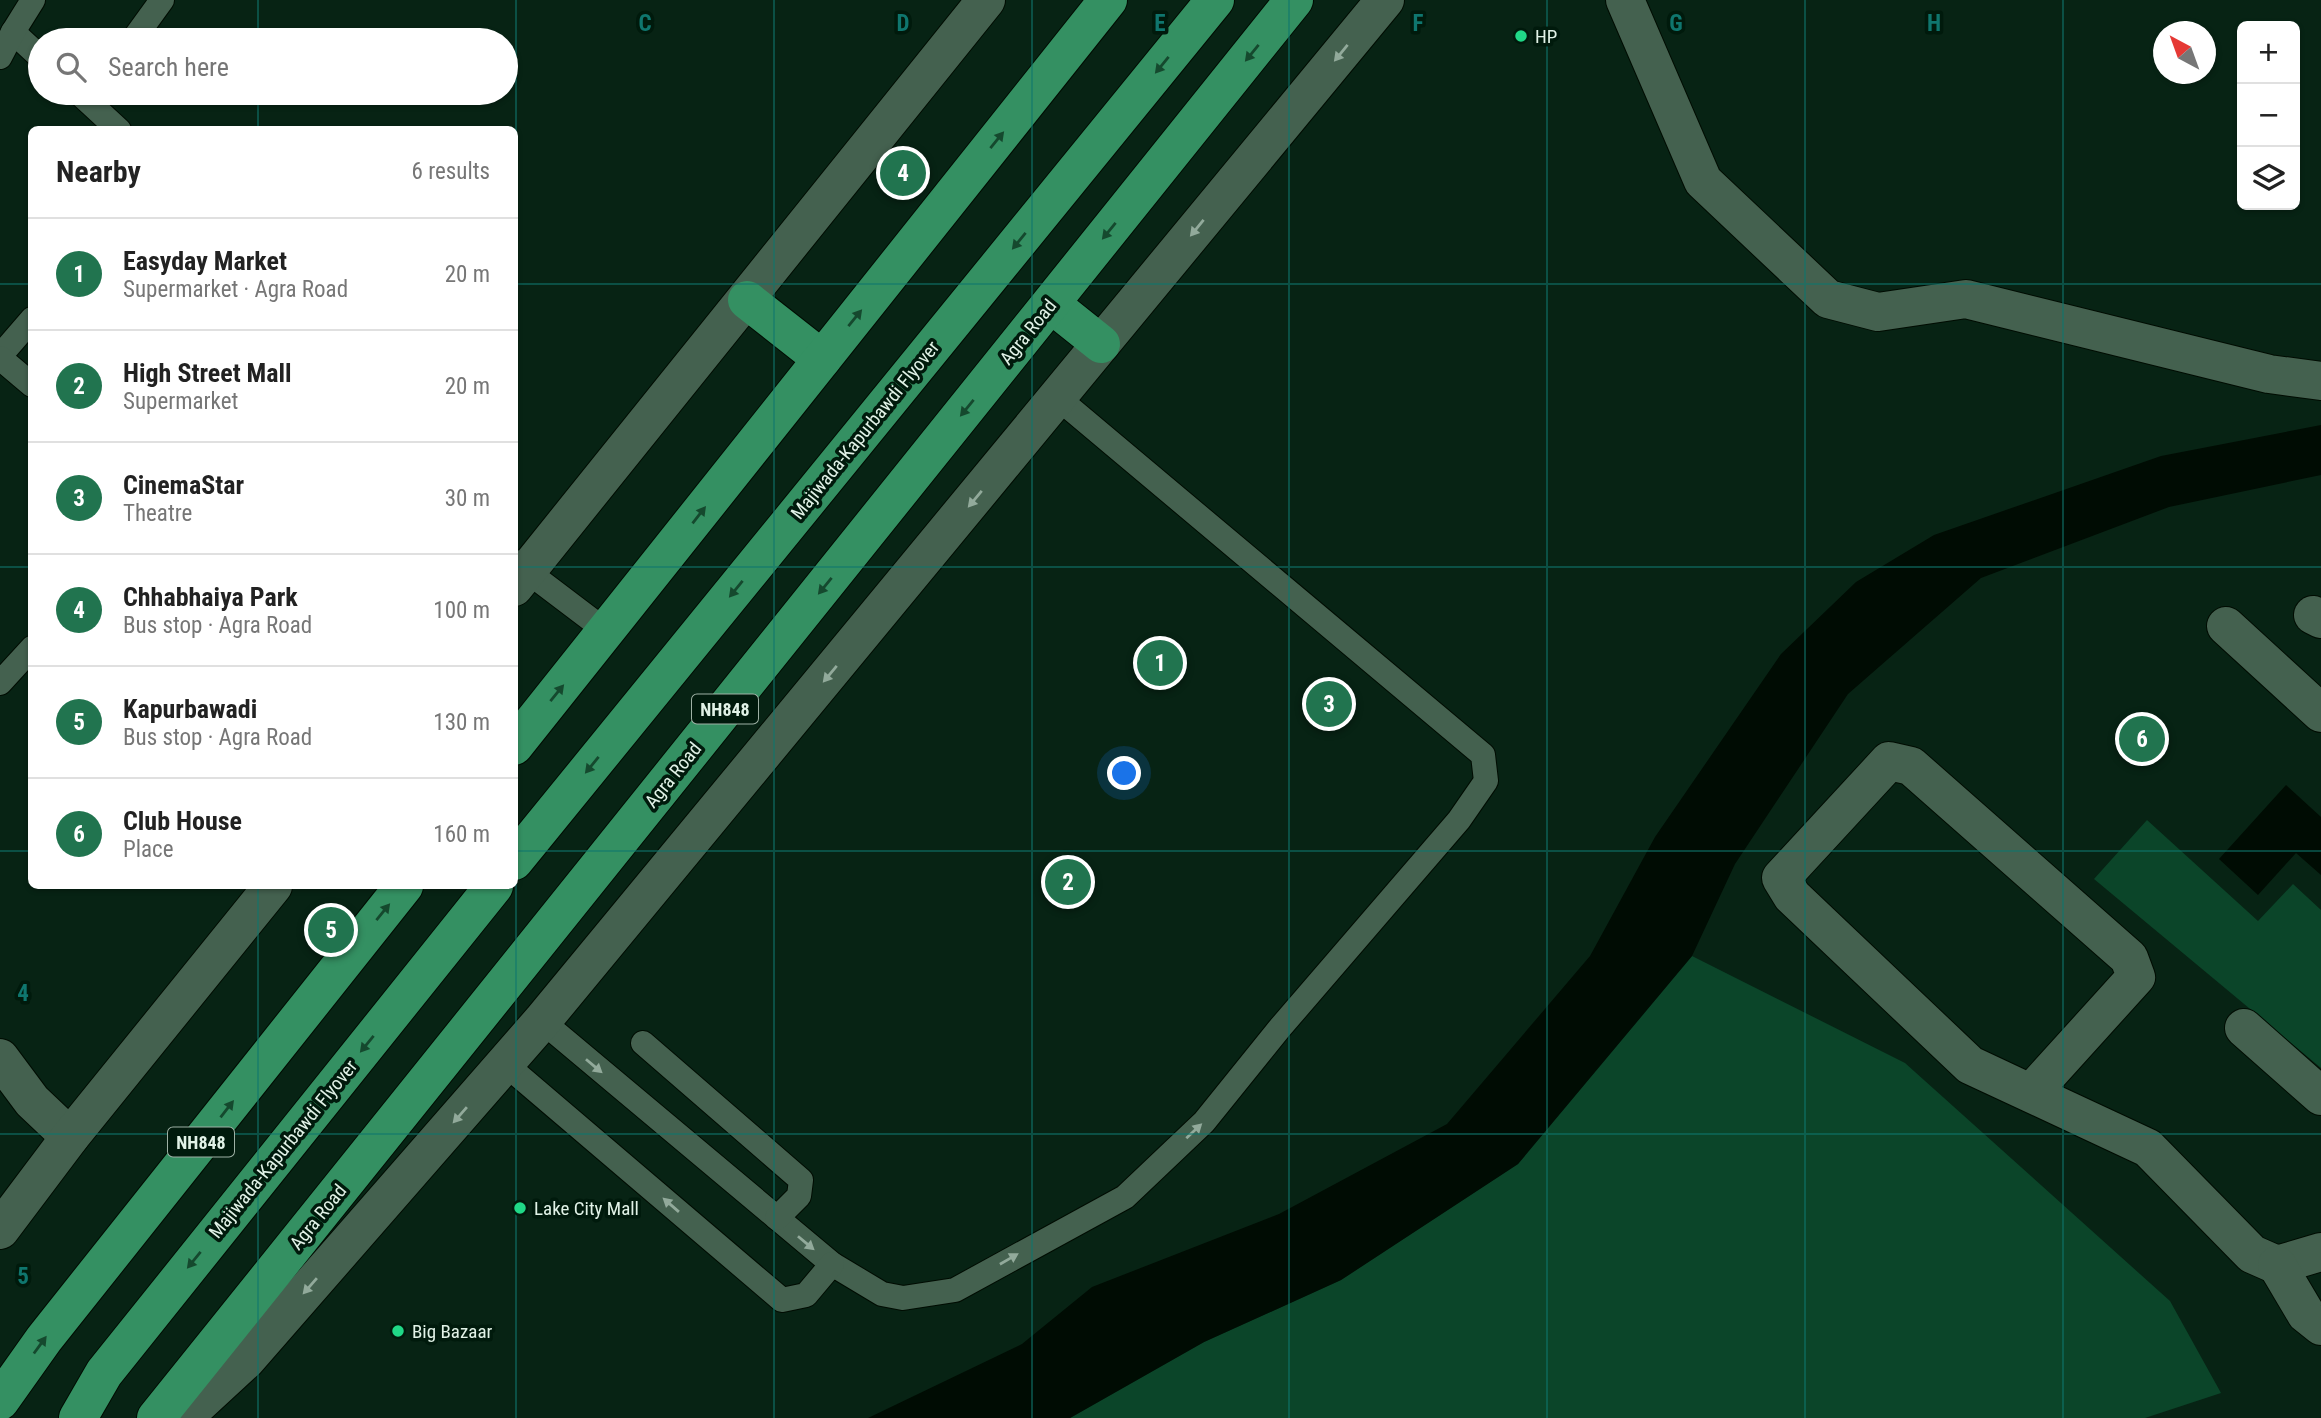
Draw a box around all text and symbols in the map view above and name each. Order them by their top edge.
text: C [638,10,652,37]
text: D [897,10,910,37]
text: E [1154,10,1166,37]
text: F [1413,10,1424,37]
text: G [1669,10,1683,37]
text: H [1927,10,1941,37]
north arrow [2153,21,2216,84]
map controls [2237,21,2300,210]
button: + [2237,21,2300,84]
place label: HP [1535,25,1557,48]
search box [28,28,518,105]
marker: HP [1513,28,1529,44]
one-way arrow [1334,43,1349,61]
one-way arrow [1244,44,1259,62]
icon: search [52,48,90,86]
text: Search here [108,52,229,82]
one-way arrow [1155,56,1170,73]
button: − [2237,84,2300,147]
one-way arrow [989,131,1004,148]
pin: 4 [880,147,926,199]
button: layers [2237,147,2300,210]
text: Nearby [56,154,141,189]
text: 6 results [412,158,490,185]
one-way arrow [1189,219,1204,237]
one-way arrow [1102,221,1117,239]
one-way arrow [1011,232,1026,250]
text: Easyday Market [123,246,287,276]
text: 1 [73,261,85,288]
text: 20 m [445,261,490,288]
text: Supermarket · Agra Road [123,276,348,303]
street label: Agra Road [995,295,1061,369]
one-way arrow [848,309,863,327]
street label: Majiwada-Kapurbawdi Flyover [786,336,944,524]
text: High Street Mall [123,358,292,388]
text: 2 [73,373,85,400]
text: 20 m [445,373,490,400]
text: Supermarket [123,388,238,415]
one-way arrow [960,400,975,417]
text: CinemaStar [123,470,244,500]
text: 3 [73,485,85,512]
text: 30 m [445,485,490,512]
one-way arrow [967,489,982,507]
text: Theatre [123,500,192,527]
one-way arrow [691,506,705,524]
one-way arrow [817,576,832,594]
one-way arrow [728,579,743,597]
text: Chhabhaiya Park [123,582,298,612]
text: 4 [73,597,85,624]
text: 100 m [433,597,490,624]
text: Bus stop · Agra Road [123,612,312,639]
pin: 1 [1137,637,1183,689]
one-way arrow [822,665,837,683]
pin: 3 [1306,678,1352,730]
one-way arrow [549,684,564,702]
text: Kapurbawadi [123,694,257,724]
road number: NH848 [692,694,758,724]
text: 5 [73,709,85,736]
text: 130 m [433,709,490,736]
pin: 6 [2119,713,2165,765]
text: Bus stop · Agra Road [123,724,312,751]
street label: Agra Road [640,738,706,812]
your location [1107,756,1141,790]
one-way arrow [585,757,600,774]
text: Club House [123,806,242,836]
text: 6 [73,821,85,848]
text: 160 m [433,821,490,848]
text: Place [123,836,173,863]
pin: 2 [1045,856,1091,908]
one-way arrow [375,903,390,920]
pin: 5 [308,904,354,956]
text: 4 [17,980,29,1007]
one-way arrow [359,1034,374,1052]
street label: Majiwada-Kapurbawdi Flyover [204,1055,362,1243]
one-way arrow [585,1058,603,1073]
one-way arrow [219,1101,234,1119]
one-way arrow [453,1107,468,1124]
one-way arrow [1185,1123,1203,1139]
road number: NH848 [168,1128,234,1156]
street label: Agra Road [285,1180,351,1254]
place label: Lake City Mall [534,1197,639,1220]
one-way arrow [662,1198,679,1213]
marker: Lake City Mall [512,1200,528,1216]
one-way arrow [798,1235,815,1250]
one-way arrow [187,1250,202,1268]
one-way arrow [999,1254,1019,1266]
text: 5 [17,1263,29,1290]
one-way arrow [303,1278,318,1295]
place label: Big Bazaar [412,1320,492,1343]
marker: Big Bazaar [390,1323,406,1339]
one-way arrow [33,1336,47,1354]

